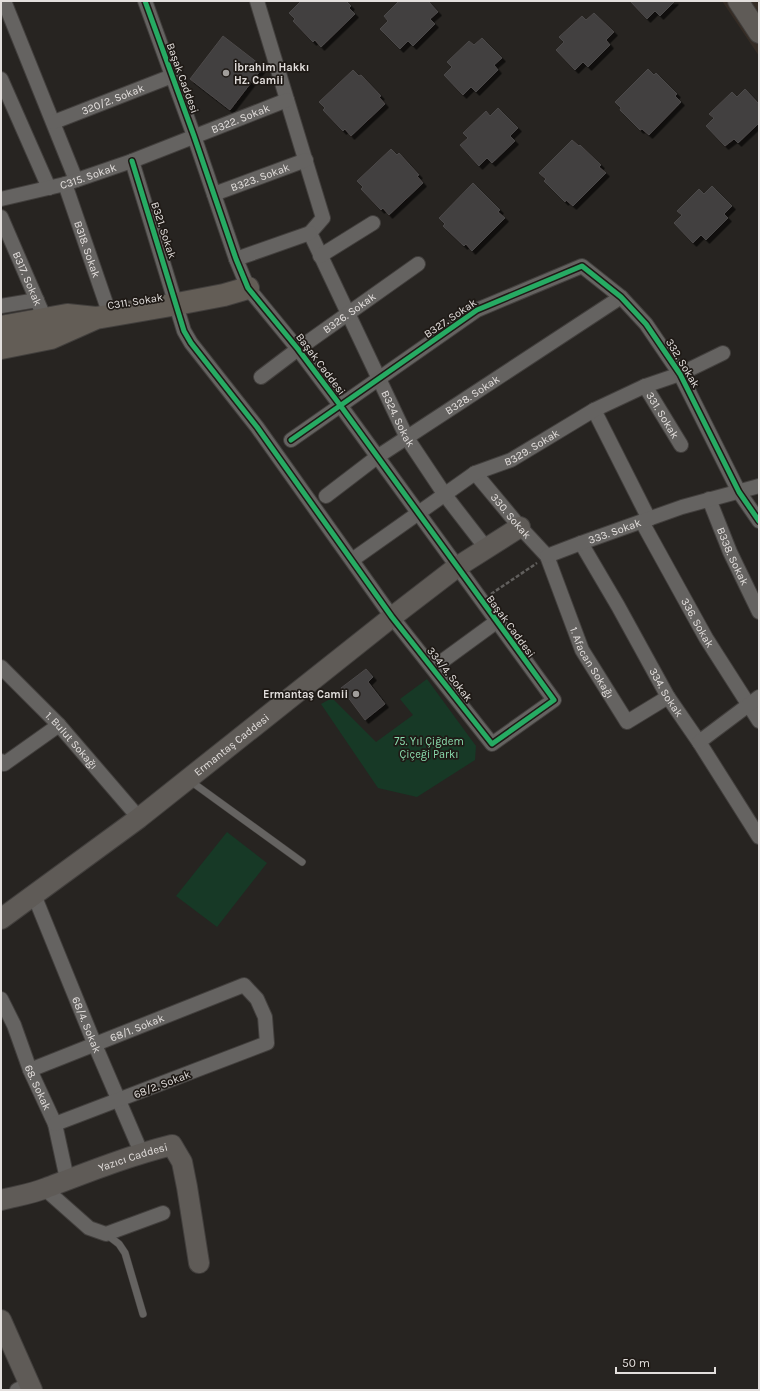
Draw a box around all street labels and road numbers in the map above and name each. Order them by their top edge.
street label: Başak Caddesi [164,41,201,115]
street label: 320/2. Sokak [80,81,146,118]
street label: B322. Sokak [209,101,272,136]
street label: C315. Sokak [59,161,118,192]
street label: B323. Sokak [229,161,291,194]
street label: B321. Sokak [148,200,179,260]
street label: B318. Sokak [71,219,103,280]
street label: B317. Sokak [10,250,45,308]
street label: B326. Sokak [320,290,378,336]
street label: C311. Sokak [106,291,164,312]
street label: B327. Sokak [422,296,479,341]
street label: Başak Caddesi [293,331,348,398]
street label: 332. Sokak [663,336,702,390]
street label: B328. Sokak [443,373,502,418]
street label: B324. Sokak [378,388,417,450]
street label: 331. Sokak [643,390,681,441]
street label: B329. Sokak [503,426,562,469]
street label: 330. Sokak [488,491,533,542]
street label: 333. Sokak [587,516,643,547]
street label: B338. Sokak [714,525,751,588]
street label: Başak Caddesi [484,593,538,660]
street label: 336. Sokak [678,596,716,650]
street label: 1. Afacan Sokağı [567,625,617,701]
street label: 334/4. Sokak [424,644,475,704]
street label: 334. Sokak [646,666,686,720]
street label: 1. Bulut Sokağı [42,709,100,772]
street label: Ermantaş Caddesi [191,711,272,779]
street label: 68/4. Sokak [69,995,104,1055]
street label: 68/1. Sokak [108,1011,166,1045]
street label: 68. Sokak [22,1063,54,1112]
street label: 68/2. Sokak [132,1068,192,1101]
street label: Yazıcı Caddesi [97,1140,169,1175]

